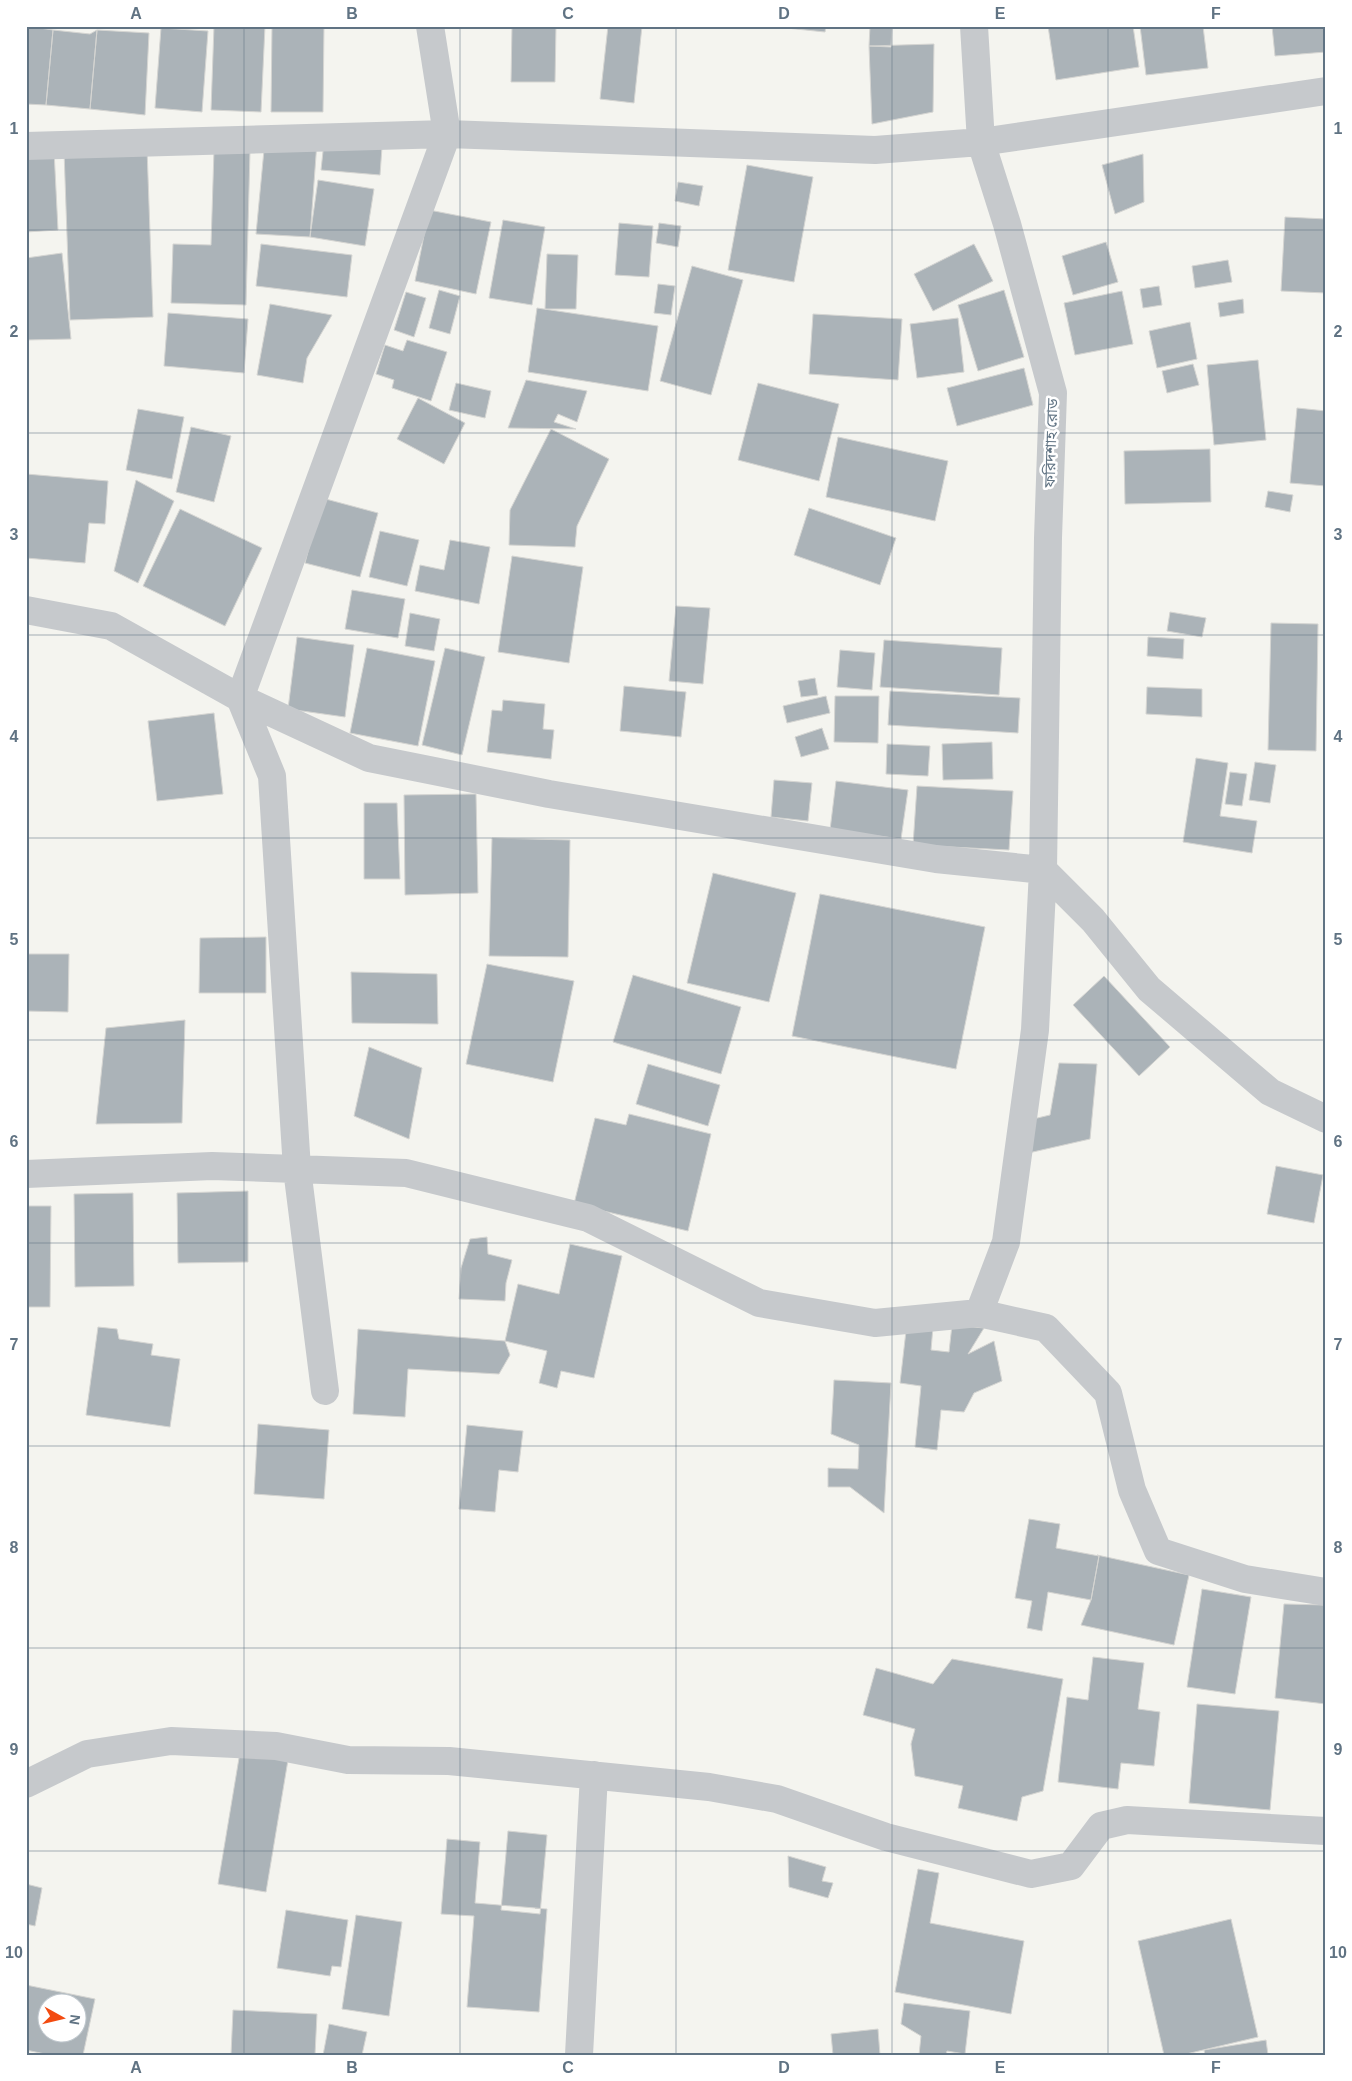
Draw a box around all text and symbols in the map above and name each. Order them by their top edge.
text: A [130,5,142,22]
text: B [346,5,358,22]
text: C [562,5,574,22]
text: D [778,5,790,22]
text: E [995,5,1006,22]
text: F [1211,5,1221,22]
text: 1 [10,120,19,137]
text: 1 [1334,120,1343,137]
text: 2 [10,323,19,340]
text: 2 [1334,323,1343,340]
street label: ফরিদশাহ রোড [1040,398,1061,489]
text: 3 [10,526,19,543]
text: 3 [1334,526,1343,543]
text: 4 [10,728,19,745]
text: 4 [1334,728,1343,745]
text: 5 [10,931,19,948]
text: 5 [1334,931,1343,948]
text: 6 [10,1133,19,1150]
text: 6 [1334,1133,1343,1150]
text: 7 [10,1336,19,1353]
text: 7 [1334,1336,1343,1353]
text: 8 [10,1539,19,1556]
text: 8 [1334,1539,1343,1556]
text: 9 [10,1741,19,1758]
text: 9 [1334,1741,1343,1758]
text: 10 [5,1944,23,1961]
text: 10 [1329,1944,1347,1961]
north arrow [38,1994,88,2044]
text: N [66,2014,84,2026]
text: A [130,2059,142,2076]
text: B [346,2059,358,2076]
text: C [562,2059,574,2076]
text: D [778,2059,790,2076]
text: E [995,2059,1006,2076]
text: F [1211,2059,1221,2076]

